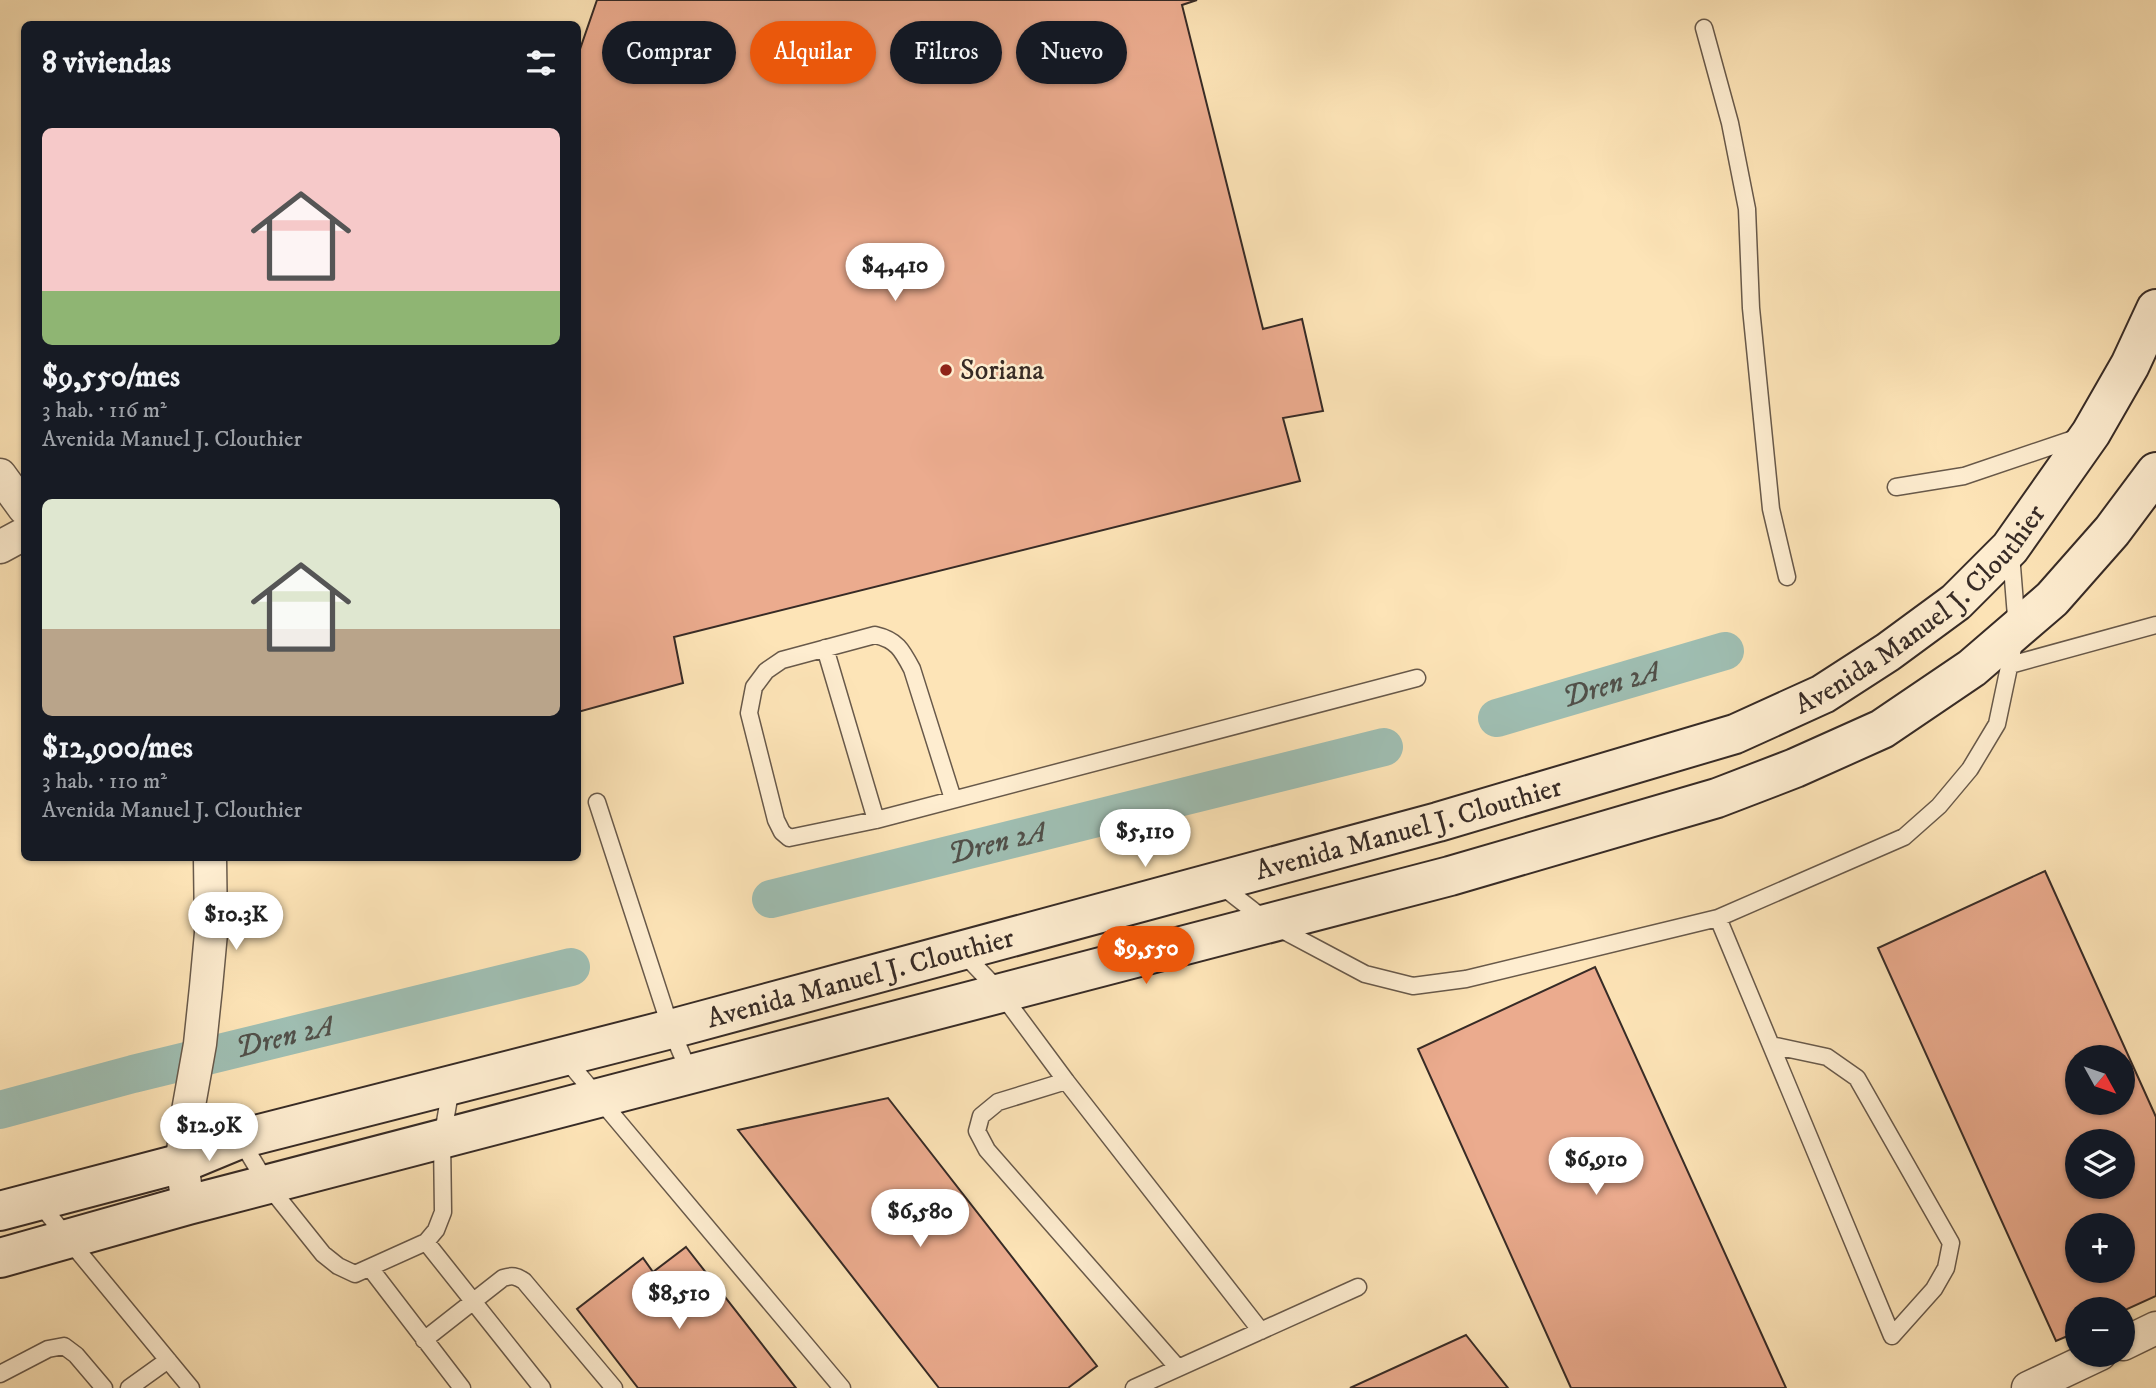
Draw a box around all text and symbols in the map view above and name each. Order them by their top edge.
chip: Comprar [602,21,736,84]
chip: Alquilar [750,21,876,84]
chip: Filtros [890,21,1002,84]
chip: Nuevo [1016,21,1127,84]
icon: filters [522,44,560,82]
text: 8 viviendas [42,45,171,82]
icon: home [238,173,364,299]
pin: $4,410 [838,244,952,303]
text: $4,410 [862,251,928,280]
place label: Soriana [960,353,1044,388]
text: $9,550/mes [42,359,180,396]
marker: Soriana [938,362,954,378]
text: 3 hab. · 116 m² [42,396,167,425]
text: Avenida Manuel J. Clouthier [42,425,302,454]
street label: Avenida Manuel J. Clouthier [1789,497,2053,722]
icon: home [238,544,364,670]
water label: Dren 2A [1558,652,1665,716]
text: $12,900/mes [42,730,193,767]
text: 3 hab. · 110 m² [42,767,167,796]
street label: Avenida Manuel J. Clouthier [1251,769,1566,888]
text: Avenida Manuel J. Clouthier [42,796,302,825]
pin: $5,110 [1088,810,1202,869]
water label: Dren 2A [944,813,1051,873]
text: $5,110 [1116,817,1174,846]
pin: $10.3K [179,892,293,952]
text: $10.3K [204,900,268,929]
street label: Avenida Manuel J. Clouthier [703,920,1018,1036]
pin: $9,550 [1089,926,1203,986]
text: $9,550 [1113,934,1179,963]
water label: Dren 2A [231,1007,339,1067]
north arrow [2065,1045,2135,1115]
map controls [2065,1045,2135,1367]
pin: $12.9K [152,1104,266,1163]
text: $12.9K [176,1111,242,1140]
button: layers [2065,1129,2135,1199]
pin: $6,910 [1539,1138,1653,1197]
text: $6,910 [1565,1145,1627,1174]
pin: $6,580 [863,1190,977,1249]
text: $6,580 [887,1197,953,1226]
button: + [2065,1213,2135,1283]
pin: $8,510 [622,1272,736,1331]
text: $8,510 [648,1279,710,1308]
button: − [2065,1297,2135,1367]

